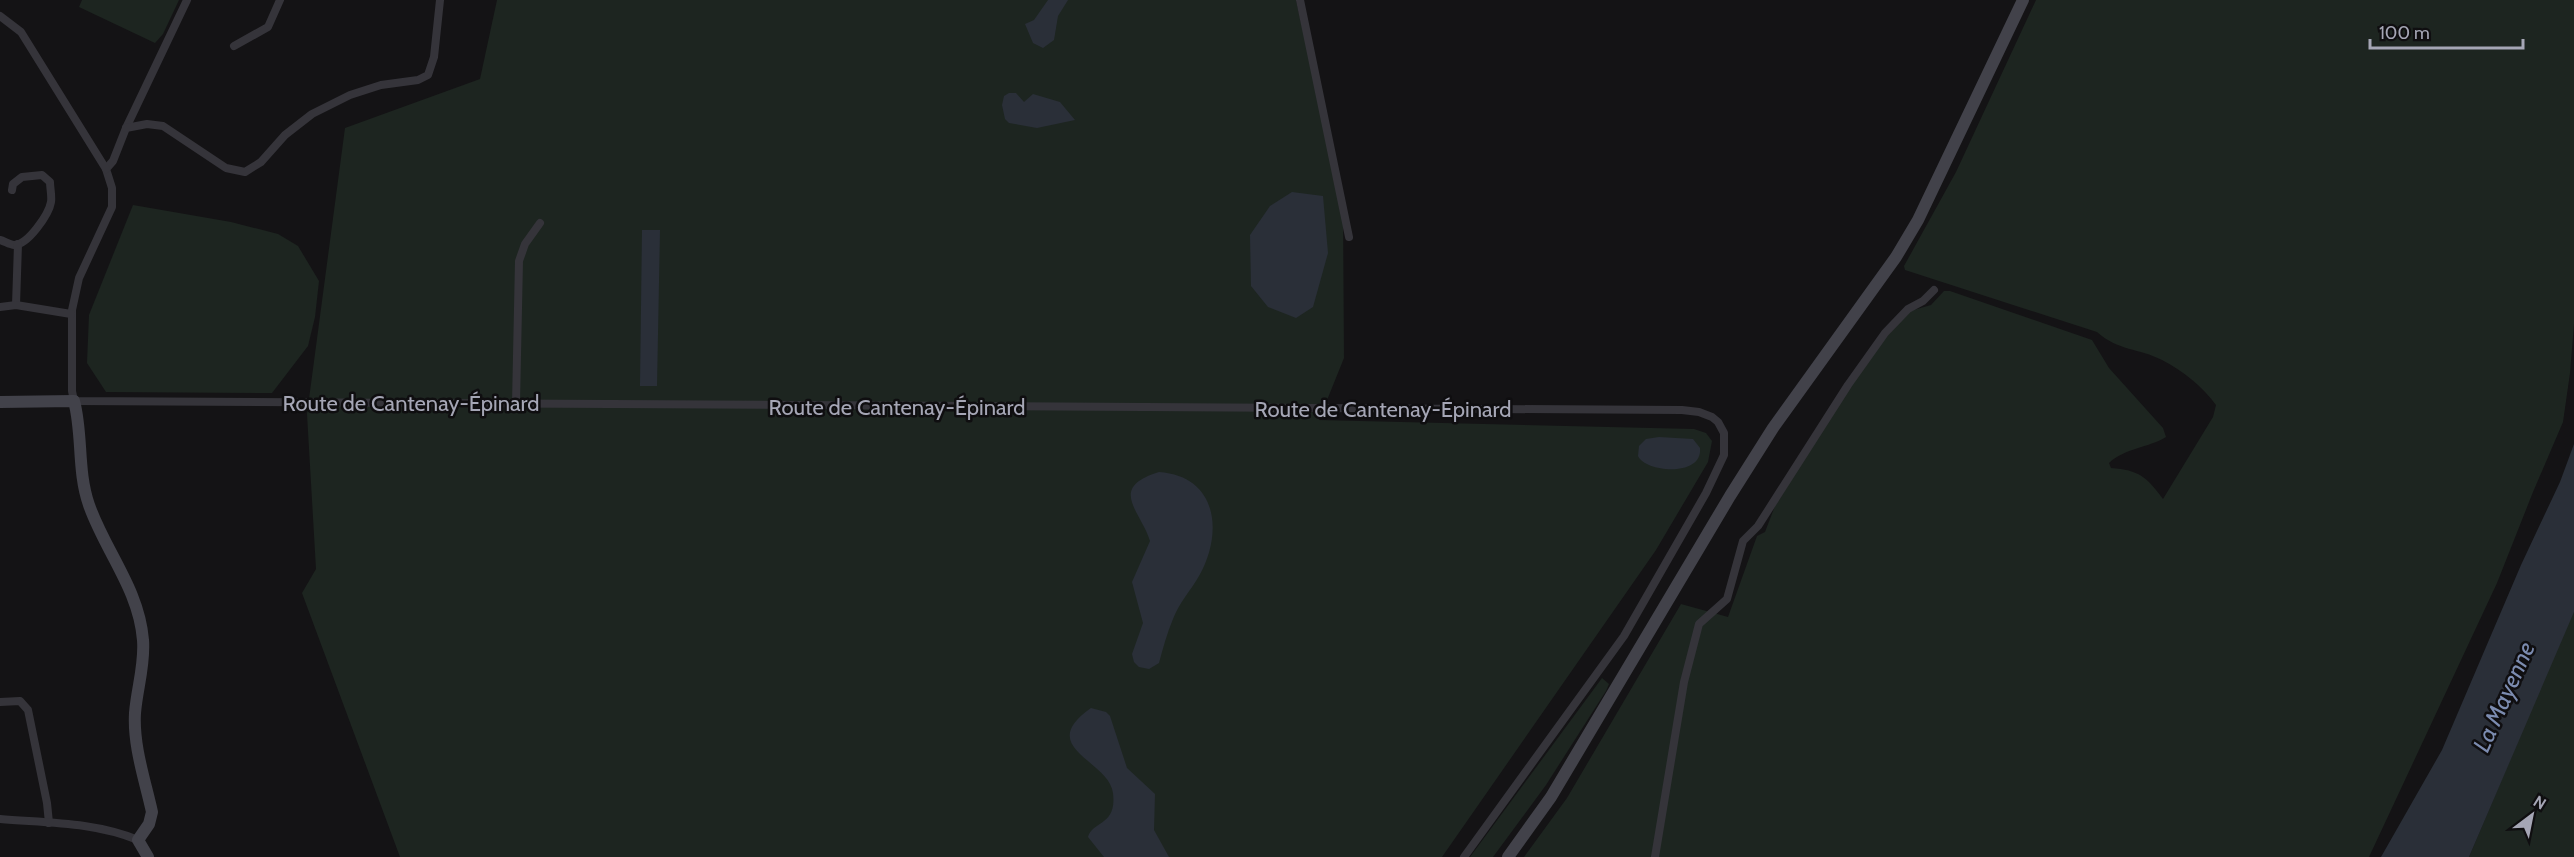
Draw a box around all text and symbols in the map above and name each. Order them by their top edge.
scale bar [2370,12,2523,50]
text: 100 m [2379,22,2430,44]
street label: Route de Cantenay-Épinard [283,390,539,417]
street label: Route de Cantenay-Épinard [769,394,1025,421]
street label: Route de Cantenay-Épinard [1255,396,1511,423]
water label: La Mayenne [2466,637,2541,756]
north arrow [2502,785,2562,845]
text: N [2530,792,2550,814]

